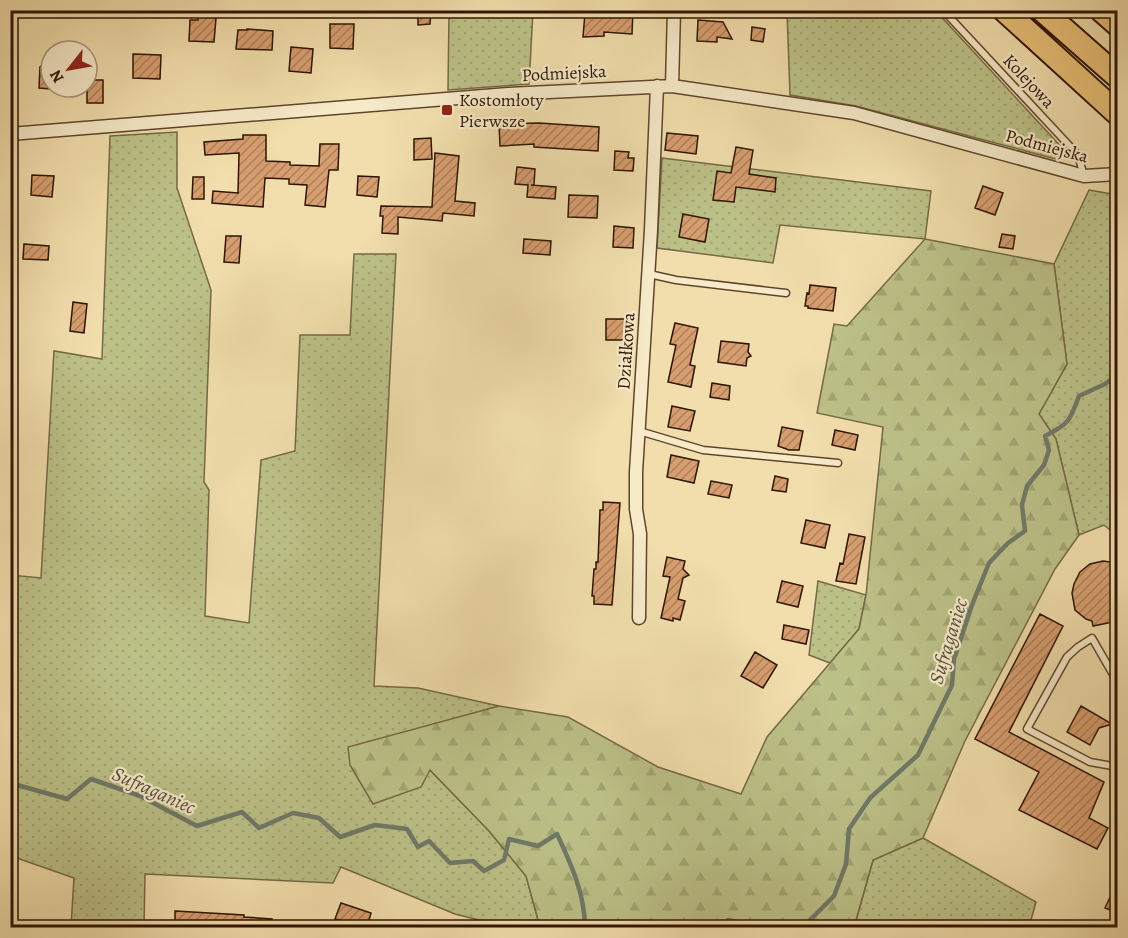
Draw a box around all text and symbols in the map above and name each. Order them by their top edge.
north arrow [39,39,99,99]
street label: Kolejowa [998,49,1061,114]
street label: Podmiejska [521,59,607,87]
text: N [44,65,69,87]
place label: Kostomłoty Pierwsze [459,88,545,133]
marker: Kostomłoty Pierwsze [440,103,454,117]
street label: Podmiejska [1003,123,1092,169]
street label: Działkowa [611,311,641,390]
water label: Sufraganiec [923,595,974,687]
water label: Sufraganiec [108,760,200,821]

